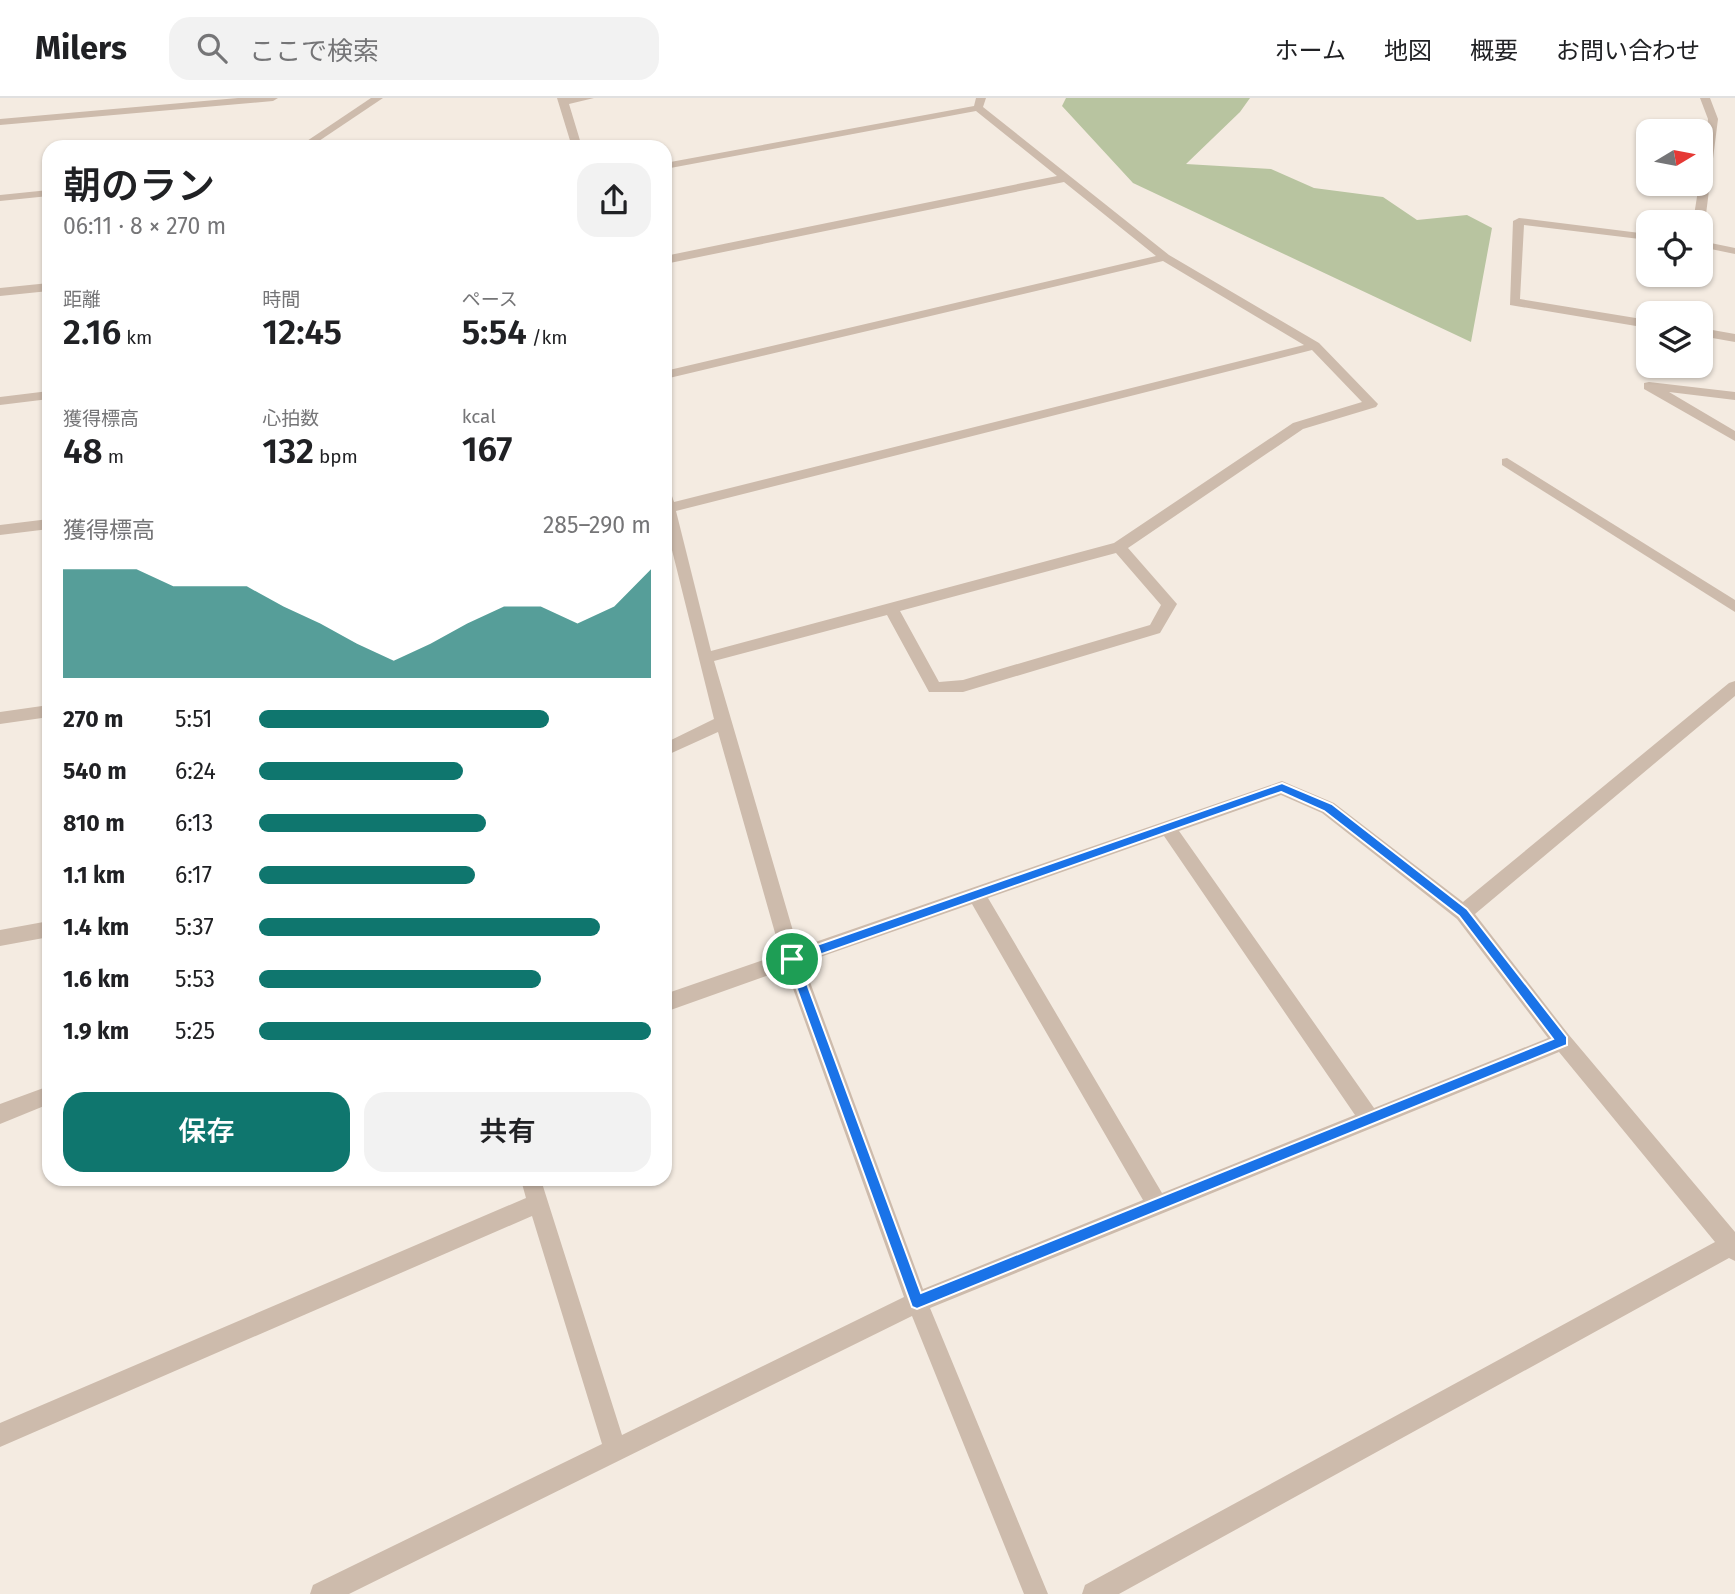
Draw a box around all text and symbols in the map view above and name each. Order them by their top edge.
search box [169,17,659,80]
text: Milers [35,28,127,68]
icon: search [193,29,231,67]
text: ここで検索 [249,36,379,67]
text: ホーム [1275,37,1346,65]
text: 地図 [1384,37,1432,65]
text: 概要 [1470,37,1518,65]
text: お問い合わせ [1556,37,1700,65]
north arrow [1636,119,1713,196]
map controls [1636,119,1713,378]
text: 朝のラン [63,163,215,209]
button: share [577,163,651,237]
button: locate [1636,210,1713,287]
text: 06:11 · 8 × 270 m [63,212,226,240]
text: 距離 [63,288,101,311]
text: 時間 [262,288,300,311]
text: ペース [462,288,518,311]
button: layers [1636,301,1713,378]
text: 2.16 [63,311,121,353]
text: 12:45 [262,311,342,353]
text: 5:54 [462,311,527,353]
text: km [121,326,152,349]
text: /km [527,326,568,349]
text: kcal [462,405,496,428]
text: 獲得標高 [63,407,139,430]
text: 心拍数 [262,407,319,430]
text: 167 [462,428,512,470]
text: 48 [63,430,103,472]
text: 132 [262,430,314,472]
text: m [103,445,124,468]
text: bpm [314,445,358,468]
text: 285–290 m [543,511,651,539]
text: 獲得標高 [63,516,155,544]
text: 270 m [63,705,124,733]
text: 5:51 [175,705,212,733]
text: 540 m [63,757,127,785]
text: 6:24 [175,757,216,785]
text: 810 m [63,809,125,837]
text: 6:13 [175,809,213,837]
text: 1.1 km [63,861,125,889]
text: 6:17 [175,861,212,889]
text: 1.4 km [63,913,129,941]
text: 5:37 [175,913,214,941]
pin [762,929,822,989]
icon: arrive [773,940,811,978]
text: 1.6 km [63,965,130,993]
text: 5:53 [175,965,215,993]
text: 1.9 km [63,1017,129,1045]
text: 5:25 [175,1017,215,1045]
button: 保存 [63,1092,350,1172]
button: 共有 [364,1092,651,1172]

